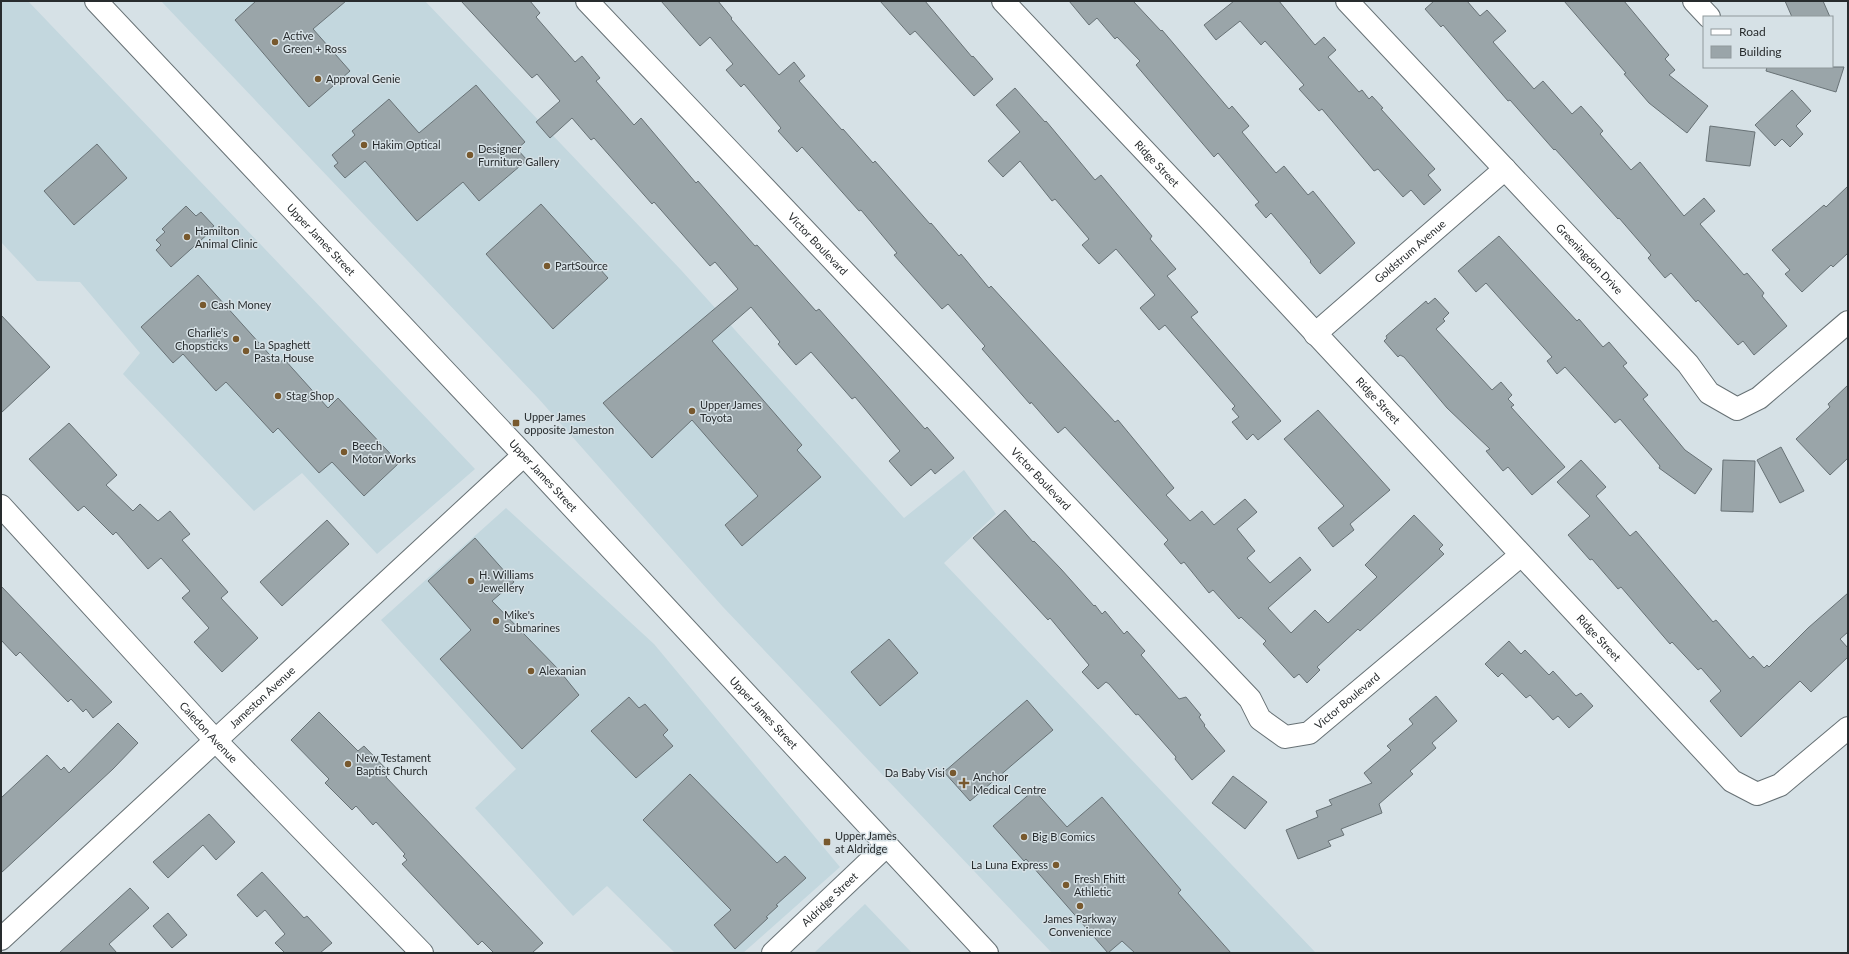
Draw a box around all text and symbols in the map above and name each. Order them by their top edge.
legend [1703,16,1833,68]
text: Road [1739,24,1766,39]
place label: Active Green + Ross [283,29,347,55]
marker: Active Green + Ross [270,37,280,47]
text: Building [1739,44,1782,59]
place label: Approval Genie [326,72,401,85]
marker: Approval Genie [313,74,323,84]
place label: Hakim Optical [372,138,441,151]
street label: Ridge Street [1132,138,1182,189]
marker: Hakim Optical [359,140,369,150]
place label: Designer Furniture Gallery [478,142,560,168]
marker: Designer Furniture Gallery [465,150,475,160]
street label: Upper James Street [284,201,358,278]
street label: Victor Boulevard [786,210,851,277]
street label: Goldstrum Avenue [1372,217,1448,285]
street label: Greeningdon Drive [1554,221,1626,297]
place label: Hamilton Animal Clinic [195,224,258,250]
marker: Hamilton Animal Clinic [182,232,192,242]
place label: PartSource [555,259,608,272]
marker: PartSource [542,261,552,271]
place label: Cash Money [211,298,272,311]
marker: Cash Money [198,300,208,310]
place label: Charlie's Chopsticks [175,326,228,352]
marker: Charlie's Chopsticks [231,334,241,344]
place label: La Spaghett Pasta House [254,338,314,364]
marker: La Spaghett Pasta House [241,346,251,356]
street label: Ridge Street [1354,374,1403,426]
place label: Stag Shop [286,389,334,402]
marker: Stag Shop [273,391,283,401]
place label: Upper James Toyota [700,398,762,424]
marker: Upper James Toyota [687,406,697,416]
place label: Upper James opposite Jameston [524,410,614,436]
marker: Upper James opposite Jameston [511,418,521,428]
street label: Upper James Street [507,437,580,514]
place label: Beech Motor Works [352,439,416,465]
street label: Victor Boulevard [1009,445,1074,512]
marker: Beech Motor Works [339,447,349,457]
place label: H. Williams Jewellery [479,568,534,594]
marker: H. Williams Jewellery [466,576,476,586]
place label: Mike's Submarines [504,608,560,634]
street label: Ridge Street [1574,611,1624,663]
marker: Mike's Submarines [491,616,501,626]
street label: Jameston Avenue [226,663,298,730]
place label: Alexanian [539,664,586,677]
marker: Alexanian [526,666,536,676]
street label: Victor Boulevard [1312,670,1382,732]
street label: Upper James Street [727,674,801,751]
street label: Caledon Avenue [177,699,241,765]
place label: New Testament Baptist Church [356,751,431,777]
marker: New Testament Baptist Church [343,759,353,769]
place label: Da Baby Visi [885,766,945,779]
marker: Da Baby Visi [948,768,958,778]
place label: Anchor Medical Centre [973,770,1047,796]
marker: Anchor Medical Centre [958,777,970,789]
place label: Upper James at Aldridge [835,829,897,855]
place label: Big B Comics [1032,830,1096,843]
marker: Big B Comics [1019,832,1029,842]
marker: Upper James at Aldridge [822,837,832,847]
place label: La Luna Express [971,858,1048,871]
marker: La Luna Express [1051,860,1061,870]
street label: Aldridge Street [799,869,860,929]
place label: Fresh Fhitt Athletic [1074,872,1126,898]
marker: Fresh Fhitt Athletic [1061,880,1071,890]
marker: James Parkway Convenience [1075,901,1085,911]
place label: James Parkway Convenience [1043,912,1117,938]

